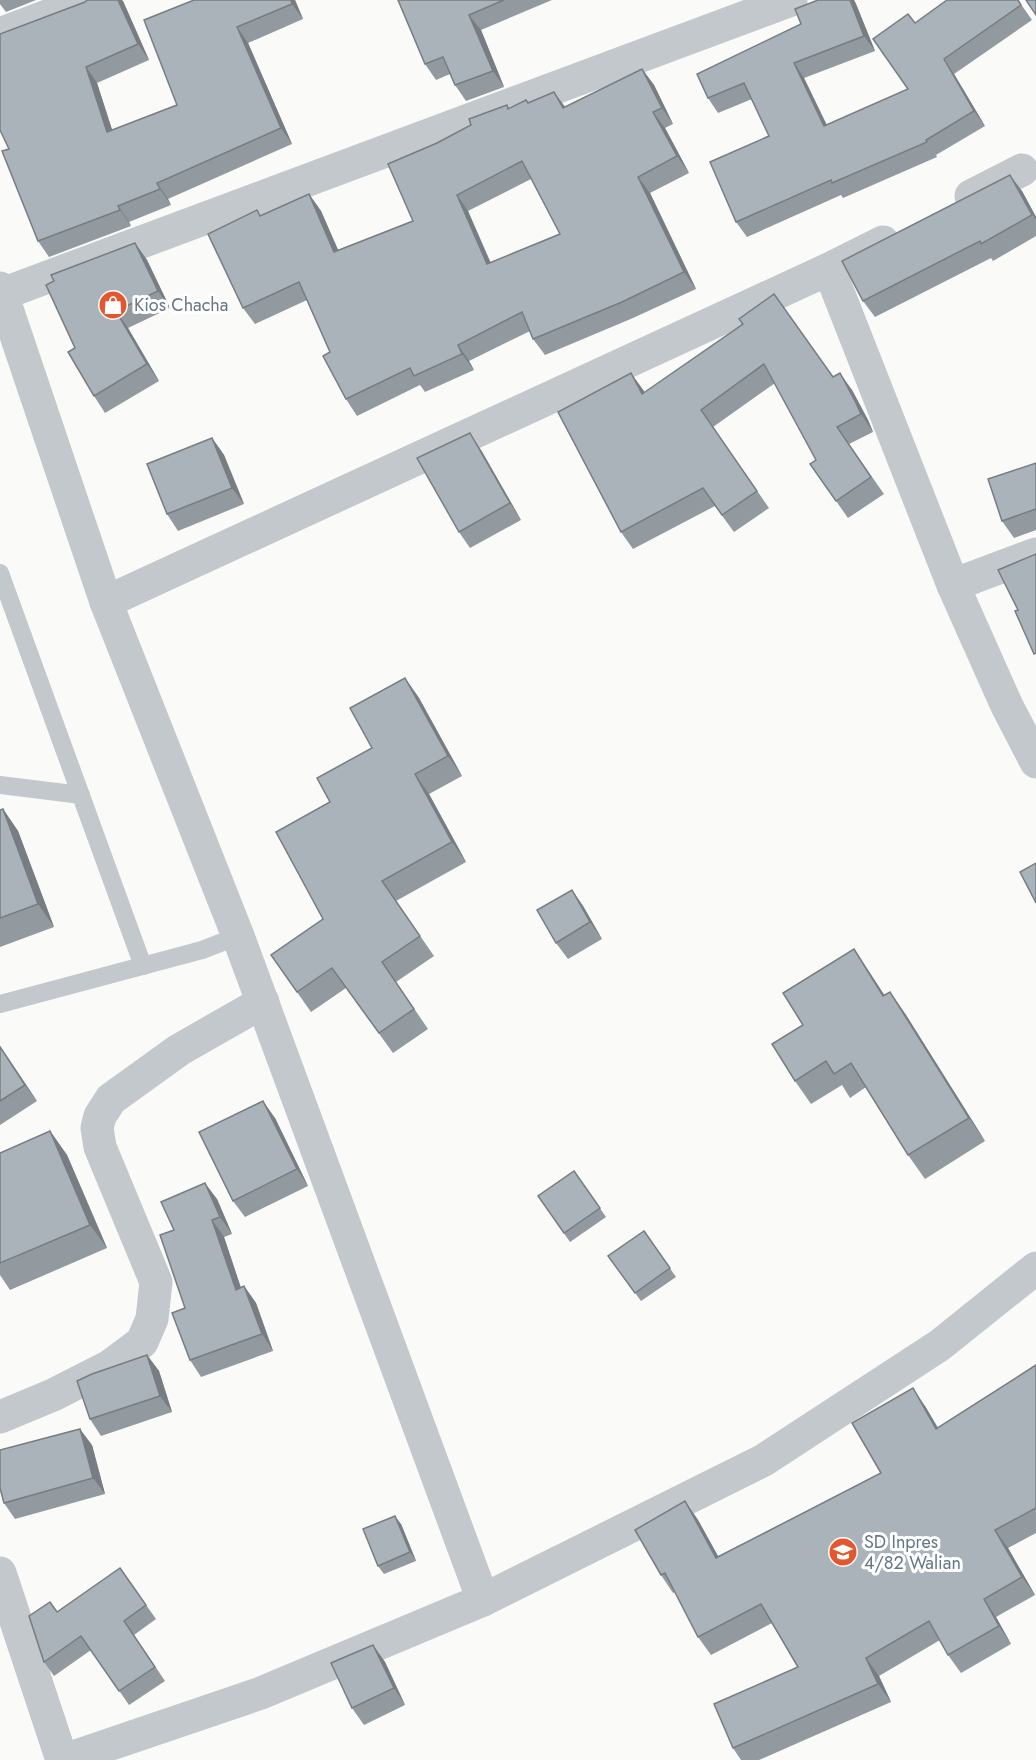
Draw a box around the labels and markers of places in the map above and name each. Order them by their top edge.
shop icon: Kios Chacha [97,289,129,321]
place label: Kios Chacha [134,292,228,318]
place label: SD Inpres 4/82 Walian [864,1529,961,1576]
school or university icon: SD Inpres 4/82 Walian [827,1536,859,1568]

